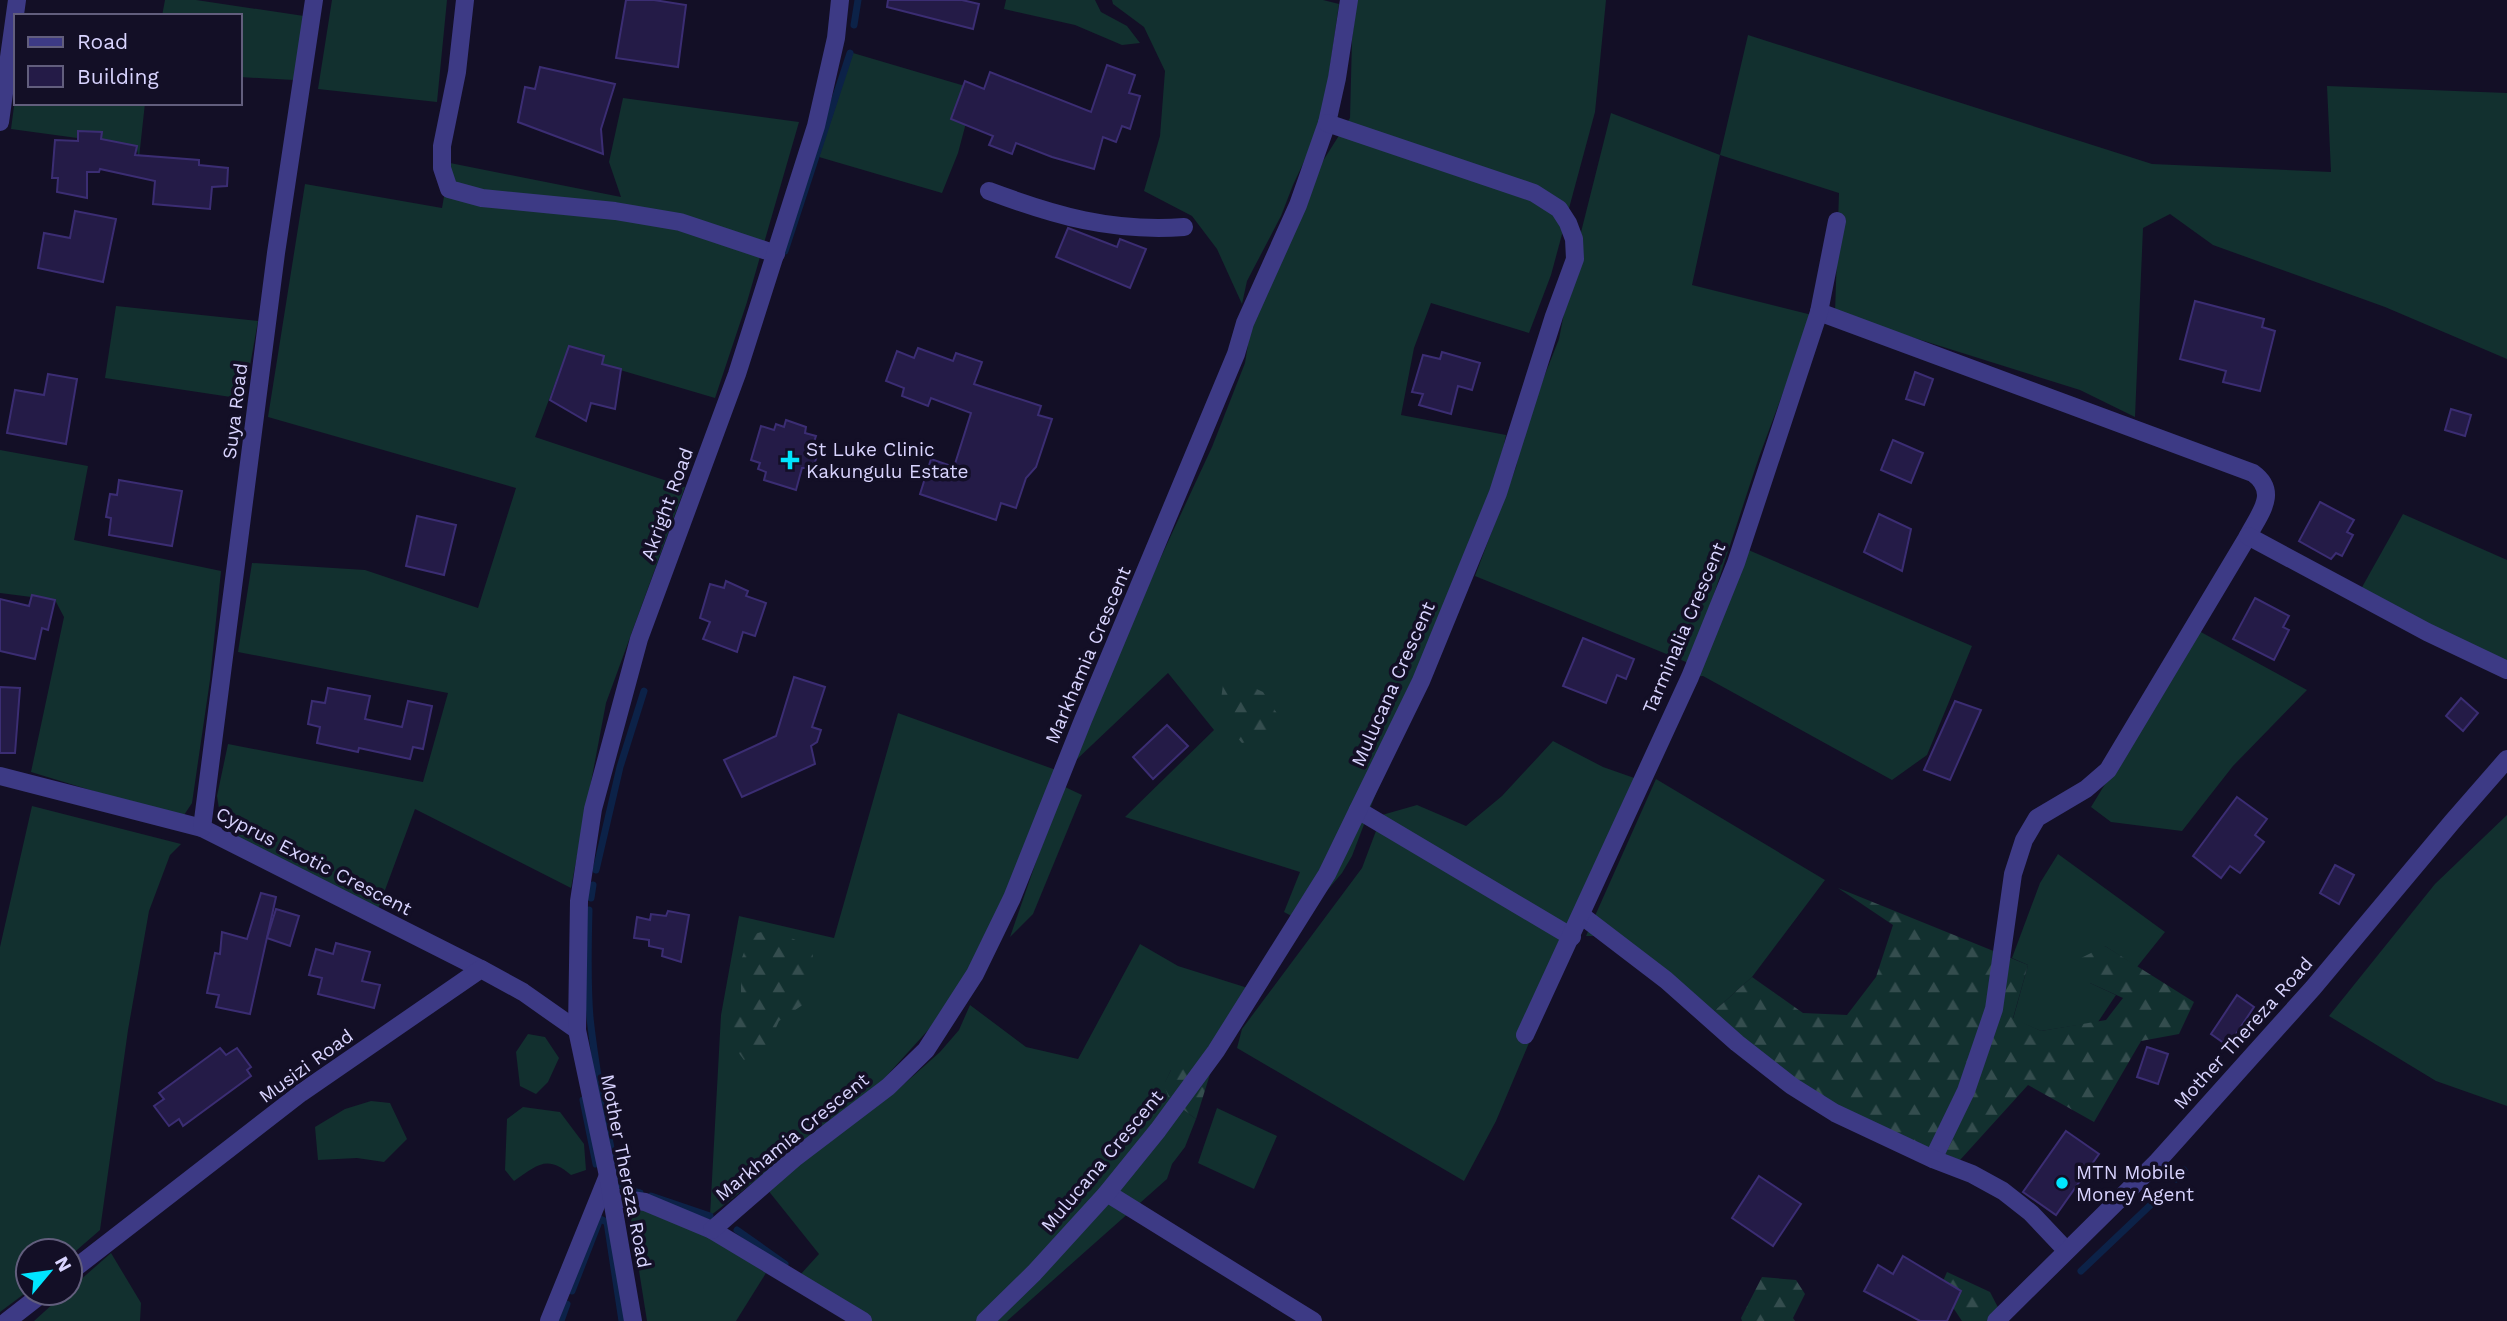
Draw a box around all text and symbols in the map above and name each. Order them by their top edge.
legend [14,14,242,105]
text: Road [77,29,128,54]
text: Building [77,64,159,89]
street label: Suya Road [218,362,252,460]
place label: St Luke Clinic Kakungulu Estate [806,438,968,483]
street label: Akright Road [636,444,698,564]
marker: St Luke Clinic Kakungulu Estate [780,450,800,470]
street label: Tarminalia Crescent [1637,539,1731,717]
street label: Markhamia Crescent [1040,563,1136,747]
street label: Mulucana Crescent [1346,598,1440,770]
street label: Cyprus Exotic Crescent [212,802,416,920]
street label: Mother Thereza Road [2169,952,2317,1114]
street label: Musizi Road [254,1024,358,1108]
street label: Markhamia Crescent [711,1068,873,1206]
street label: Mother Thereza Road [596,1072,656,1270]
street label: Mulucana Crescent [1036,1085,1168,1237]
place label: MTN Mobile Money Agent [2076,1161,2194,1206]
marker: MTN Mobile Money Agent [2054,1175,2070,1191]
north arrow [14,1237,84,1307]
text: N [50,1252,77,1276]

